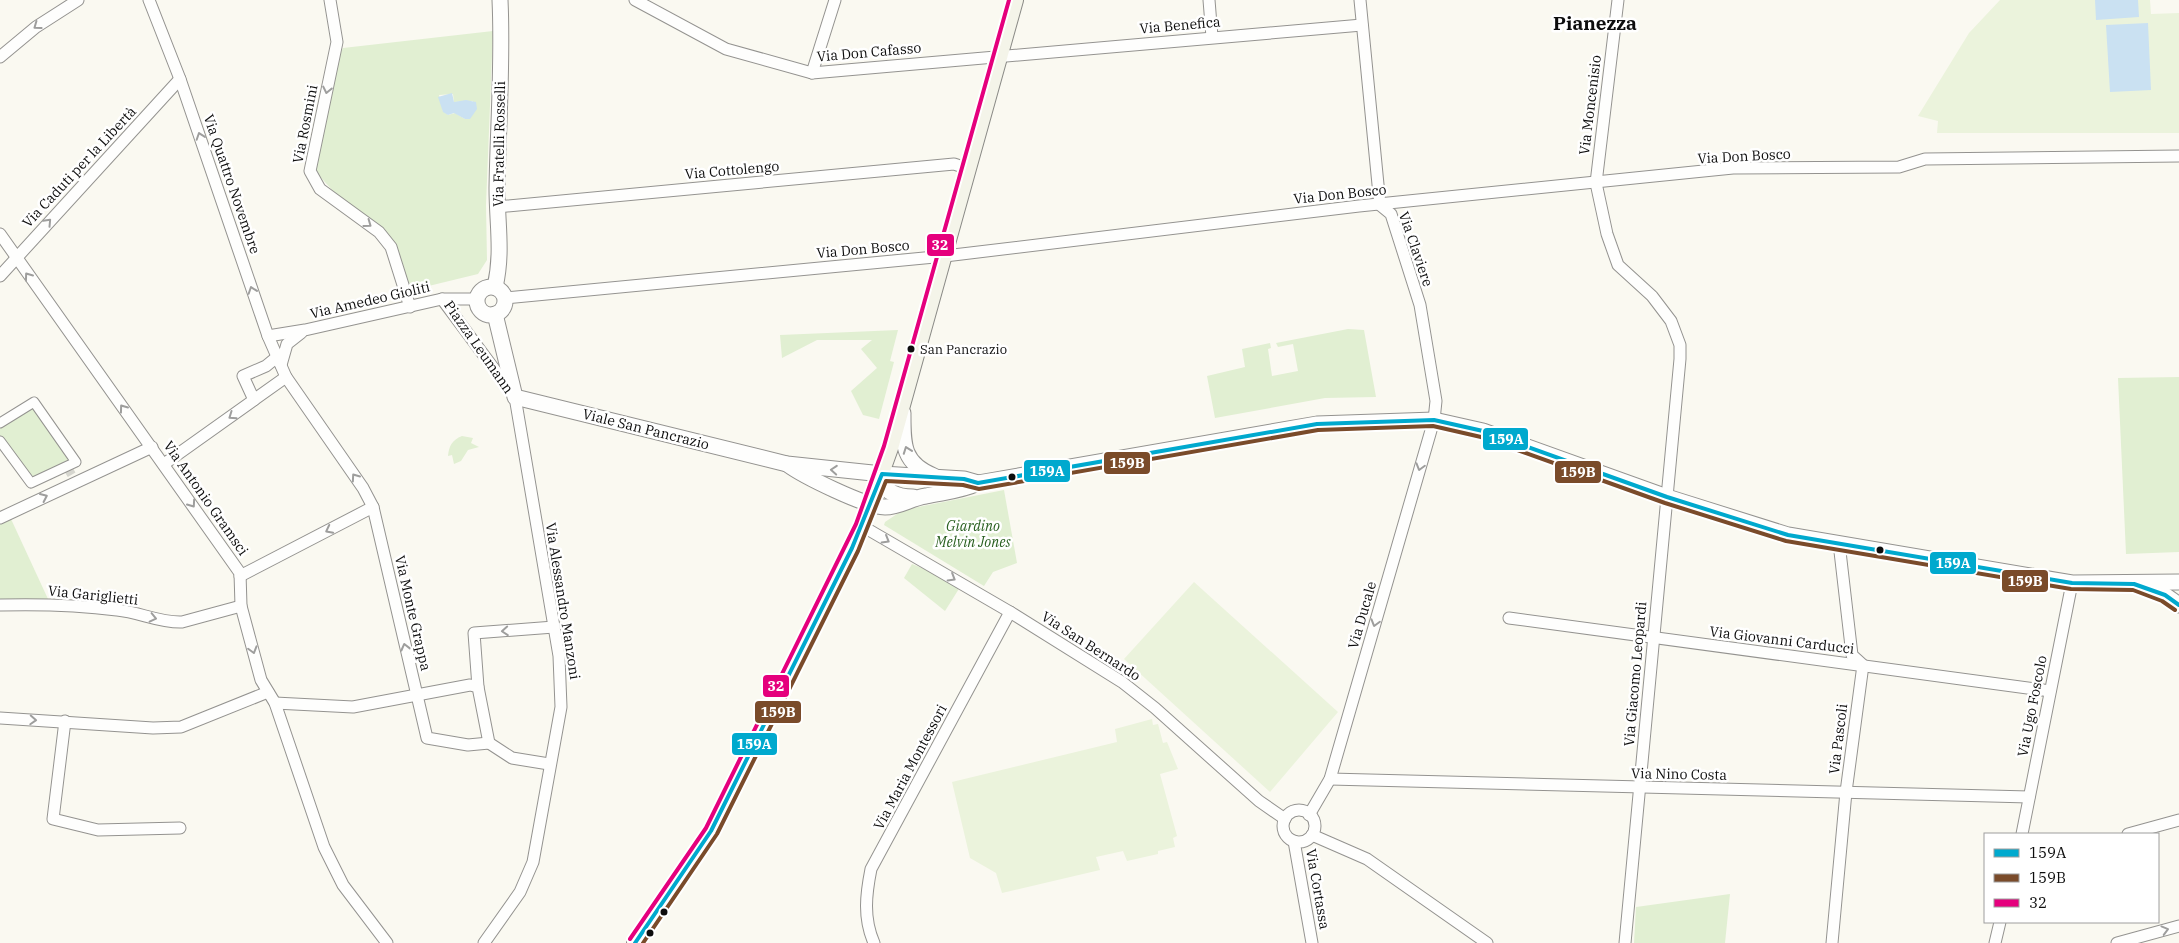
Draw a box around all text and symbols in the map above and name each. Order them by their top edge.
district label: Pianezza [1553,11,1637,35]
street label: Via Benefica [1139,12,1222,38]
one-way arrow [34,21,43,29]
street label: Via Don Cafasso [816,38,922,66]
street label: Via Moncenisio [1575,54,1605,156]
street label: Via Fratelli Rosselli [489,81,509,207]
street label: Via Rosmini [289,83,321,165]
one-way arrow [322,86,333,94]
street label: Via Caduti per la Libertà [18,102,140,231]
street label: Via Quattro Novembre [200,112,264,256]
one-way arrow [196,132,206,141]
street label: Via Don Bosco [1697,145,1791,167]
street label: Via Cottolengo [684,157,780,183]
street label: Via Don Bosco [1293,180,1387,208]
street label: Via Claviere [1395,209,1437,289]
one-way arrow [362,218,372,227]
one-way arrow [43,219,52,228]
line badge: 32 [926,233,955,257]
street label: Via Don Bosco [816,236,910,262]
text: 32 [932,236,948,254]
one-way arrow [25,272,34,282]
street label: Via Amedeo Gioliti [308,277,432,323]
one-way arrow [248,286,258,295]
street label: Piazza Leumann [440,297,518,397]
place label: San Pancrazio [920,341,1007,358]
marker: San Pancrazio [906,344,916,354]
one-way arrow [120,404,129,413]
street label: Viale San Pancrazio [581,405,711,453]
one-way arrow [228,410,238,419]
line badge: 159A [1482,427,1529,451]
text: 159A [1489,430,1524,448]
street label: Via Antonio Gramsci [160,437,252,559]
one-way arrow [903,446,913,455]
line badge: 159B [1103,451,1151,475]
text: 159B [1109,454,1145,472]
line badge: 159A [1023,459,1071,483]
line badge: 159B [1554,460,1602,484]
text: 159A [1030,462,1065,480]
one-way arrow [1416,462,1426,470]
text: 159B [1560,463,1596,481]
one-way arrow [830,464,838,475]
unlabelled marker [1007,472,1017,482]
one-way arrow [352,473,361,483]
one-way arrow [39,493,48,504]
one-way arrow [186,498,195,508]
park label: Giardino Melvin Jones [934,517,1012,551]
street label: Via Alessandro Manzoni [542,521,584,681]
one-way arrow [326,524,335,534]
one-way arrow [881,533,890,543]
unlabelled marker [1875,545,1885,555]
line badge: 159A [1929,551,1977,575]
street label: Via Monte Grappa [391,554,435,673]
text: 159A [1936,554,1971,572]
line badge: 159B [2001,569,2049,593]
one-way arrow [946,571,955,581]
text: 159B [2007,572,2043,590]
street label: Via Ducale [1344,579,1380,651]
street label: Via Gariglietti [47,581,139,609]
street label: Via Giacomo Leopardi [1620,601,1650,747]
street label: Via San Bernardo [1038,607,1144,685]
one-way arrow [148,612,157,623]
one-way arrow [1371,618,1381,626]
street label: Via Giovanni Carducci [1709,622,1855,658]
one-way arrow [501,625,509,636]
one-way arrow [400,642,411,651]
one-way arrow [247,645,258,654]
street label: Via Ugo Foscolo [2013,654,2051,758]
line badge: 32 [762,674,790,698]
text: 32 [768,677,784,695]
line badge: 159B [754,700,802,724]
street label: Via Maria Montessori [869,701,951,833]
text: 159B [760,703,796,721]
street label: Via Pascoli [1825,703,1851,775]
one-way arrow [29,714,37,725]
line badge: 159A [731,732,778,756]
text: 159A [737,735,772,753]
street label: Via Nino Costa [1631,764,1727,784]
legend [1984,833,2159,923]
text: 159A [2029,843,2067,862]
street label: Via Cortassa [1302,847,1334,931]
text: 159B [2029,868,2066,887]
text: 32 [2029,893,2047,912]
unlabelled marker [659,907,669,917]
one-way arrow [2161,925,2169,936]
unlabelled marker [645,928,655,938]

